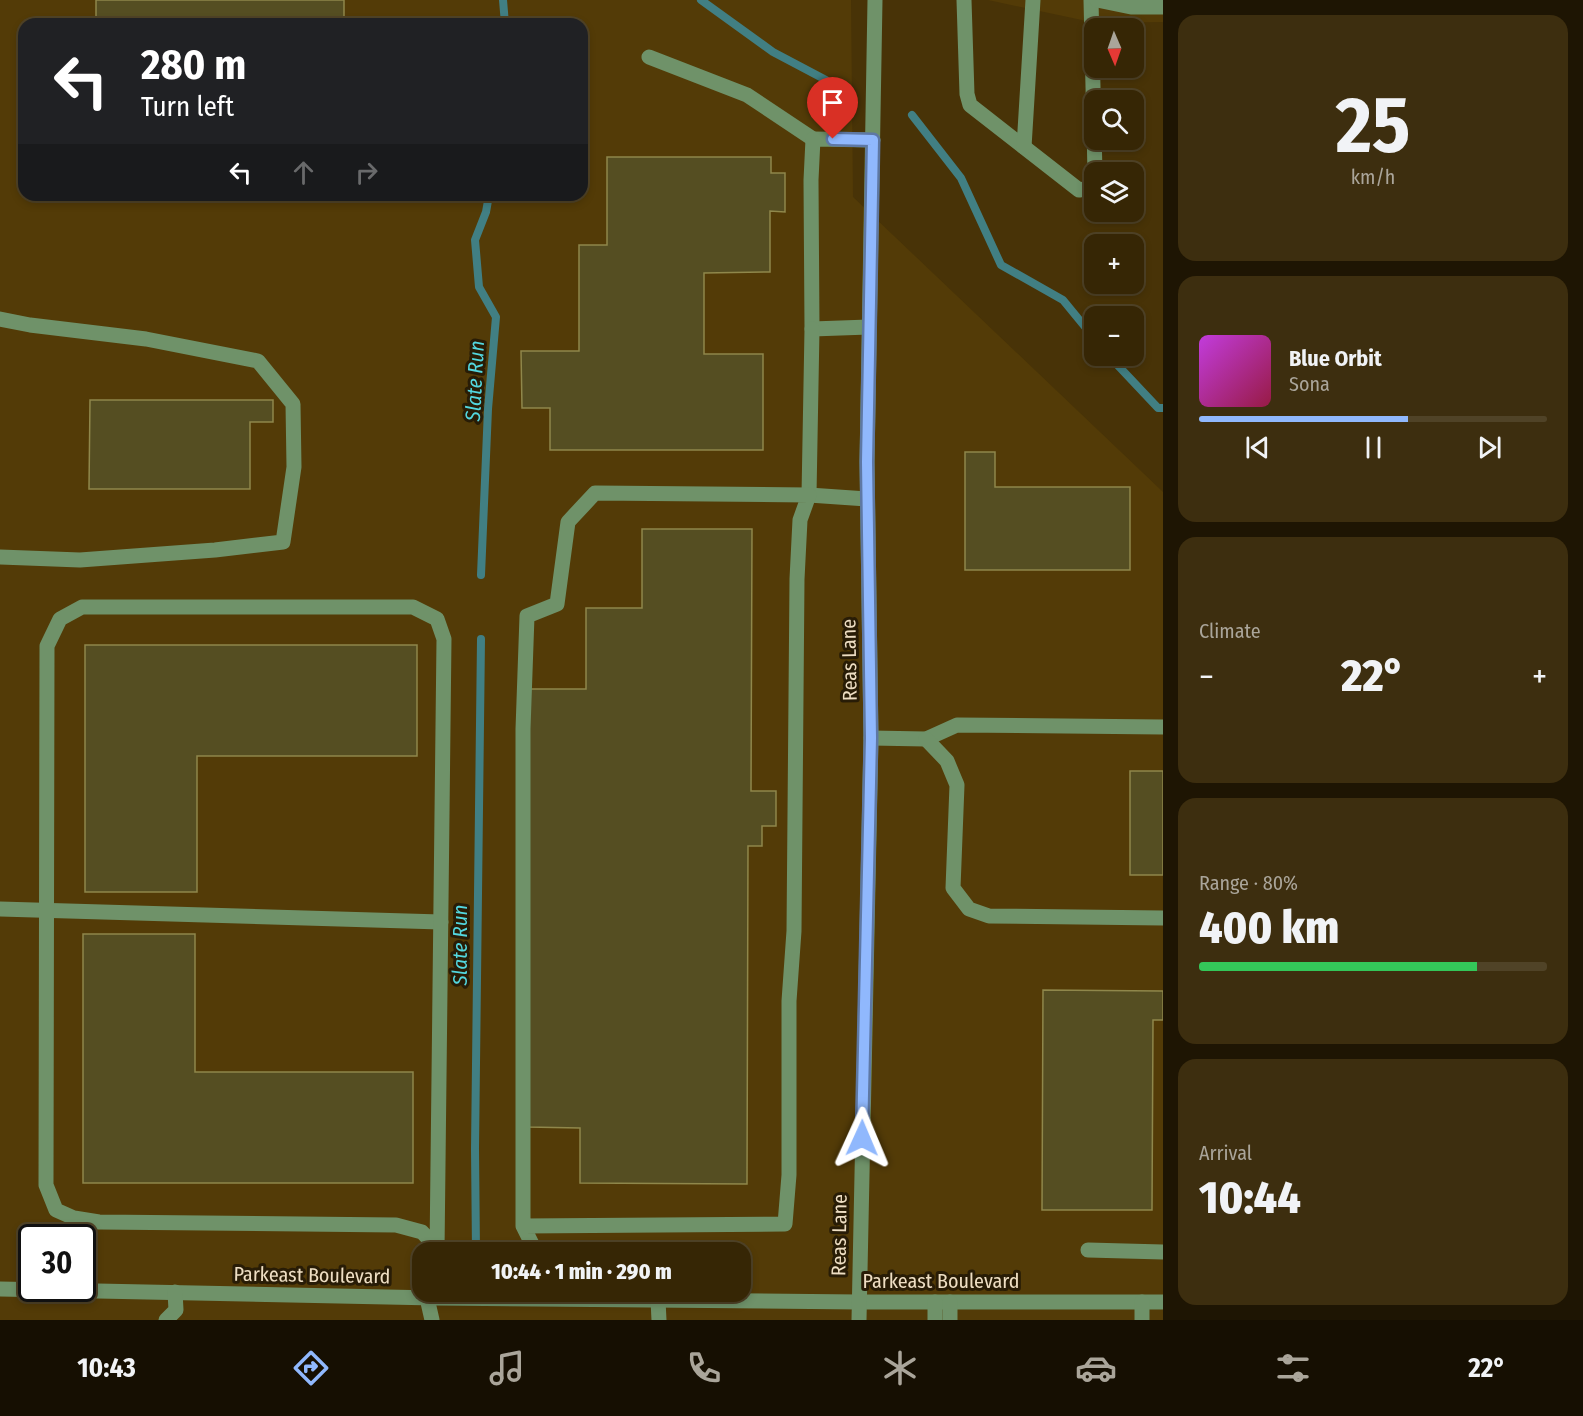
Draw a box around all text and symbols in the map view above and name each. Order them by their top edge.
north arrow [1084,18,1144,78]
map controls [1084,18,1144,366]
text: 280 m [141,40,246,90]
icon: left [42,42,120,120]
pin [807,77,858,139]
text: 25 [1336,79,1410,173]
icon: arrive [816,86,849,119]
button: search [1084,90,1144,150]
text: Turn left [141,91,234,123]
icon: left [224,156,257,189]
icon: ahead [287,156,320,189]
icon: right [350,156,383,189]
button: layers [1084,162,1144,222]
text: km/h [1351,165,1395,189]
button: + [1084,234,1144,294]
button: − [1084,306,1144,366]
water label: Slate Run [460,340,490,423]
text: Blue Orbit [1289,345,1382,372]
text: Sona [1289,372,1330,396]
icon: previous [1241,431,1274,464]
icon: pause [1357,431,1390,464]
icon: next [1473,431,1506,464]
street label: Reas Lane [836,619,862,701]
text: Climate [1199,619,1261,643]
text: 22° [1341,649,1405,703]
text: − [1199,657,1214,697]
text: + [1532,657,1547,697]
text: Range · 80% [1199,871,1298,895]
text: 400 km [1199,901,1339,955]
water label: Slate Run [447,905,473,987]
position arrow [830,1106,894,1170]
text: Arrival [1199,1141,1252,1165]
text: 10:44 [1199,1171,1301,1225]
street label: Reas Lane [826,1194,852,1276]
speed limit sign: 30 [18,1224,96,1302]
text: 10:44 · 1 min · 290 m [491,1258,672,1285]
street label: Parkeast Boulevard [233,1262,391,1288]
street label: Parkeast Boulevard [863,1269,1019,1293]
icon: directions [290,1347,332,1389]
icon: music [486,1347,528,1389]
icon: phone [683,1347,725,1389]
icon: climate [879,1347,921,1389]
icon: car [1075,1347,1117,1389]
icon: filters [1272,1347,1314,1389]
text: 10:43 [77,1352,136,1384]
text: 22° [1468,1352,1506,1384]

